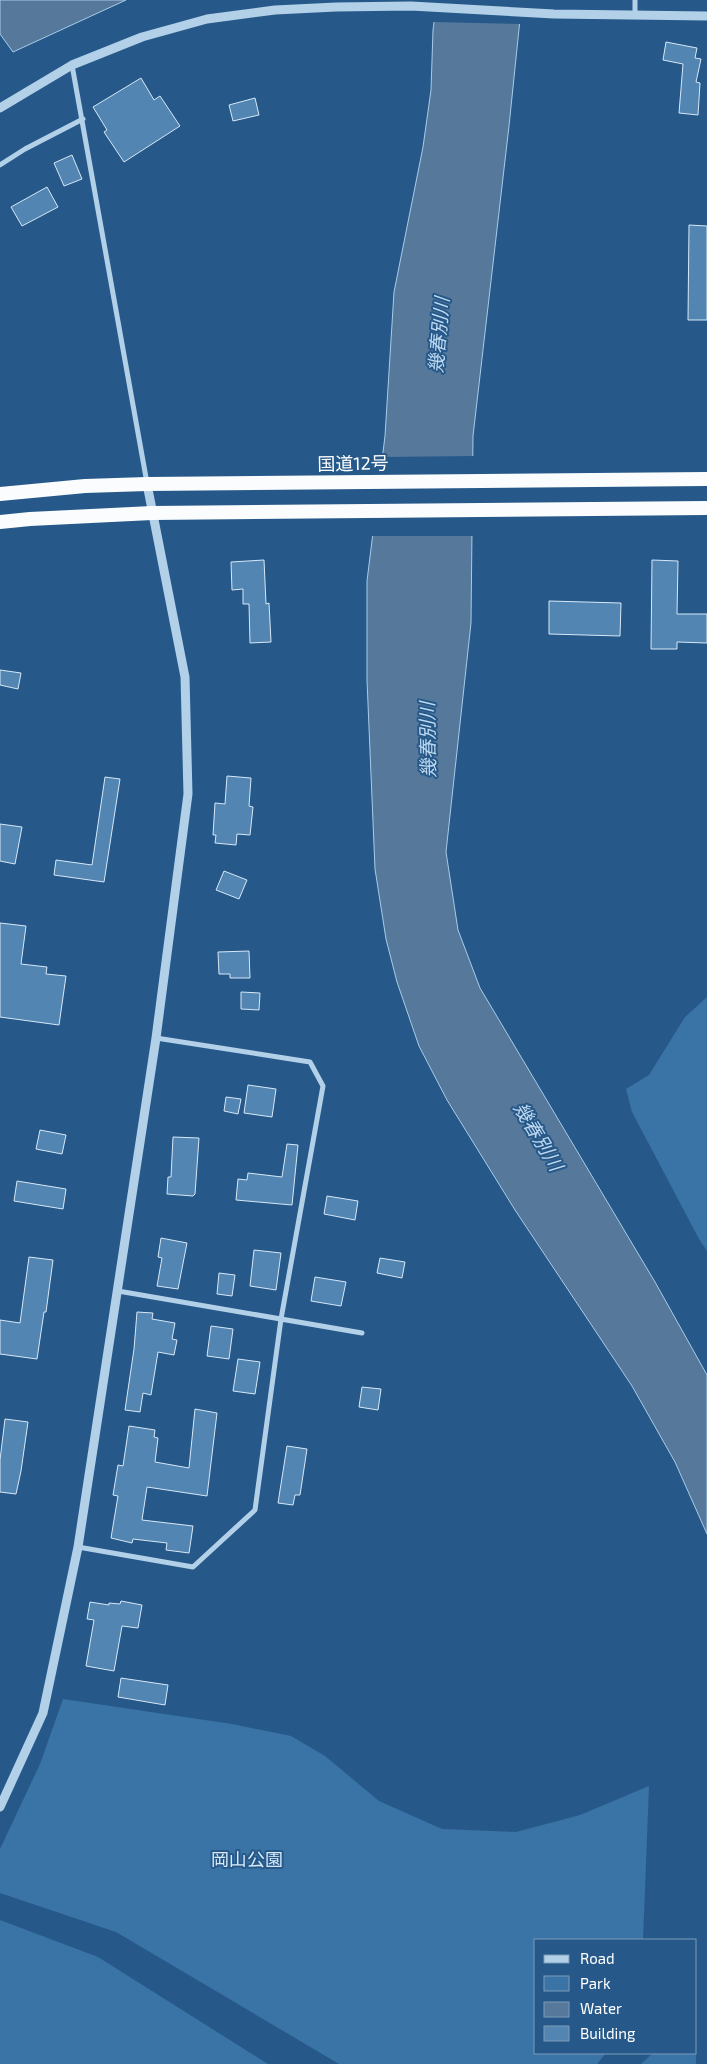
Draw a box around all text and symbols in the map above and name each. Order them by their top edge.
water label: 幾春別川 [423,294,453,374]
street label: 国道12号 [317,451,389,475]
water label: 幾春別川 [415,700,439,778]
water label: 幾春別川 [510,1097,569,1176]
park label: 岡山公園 [211,1848,283,1870]
legend [534,1939,697,2054]
text: Road [580,1949,615,1967]
text: Park [580,1974,611,1992]
text: Water [580,1999,622,2017]
text: Building [580,2024,636,2042]

